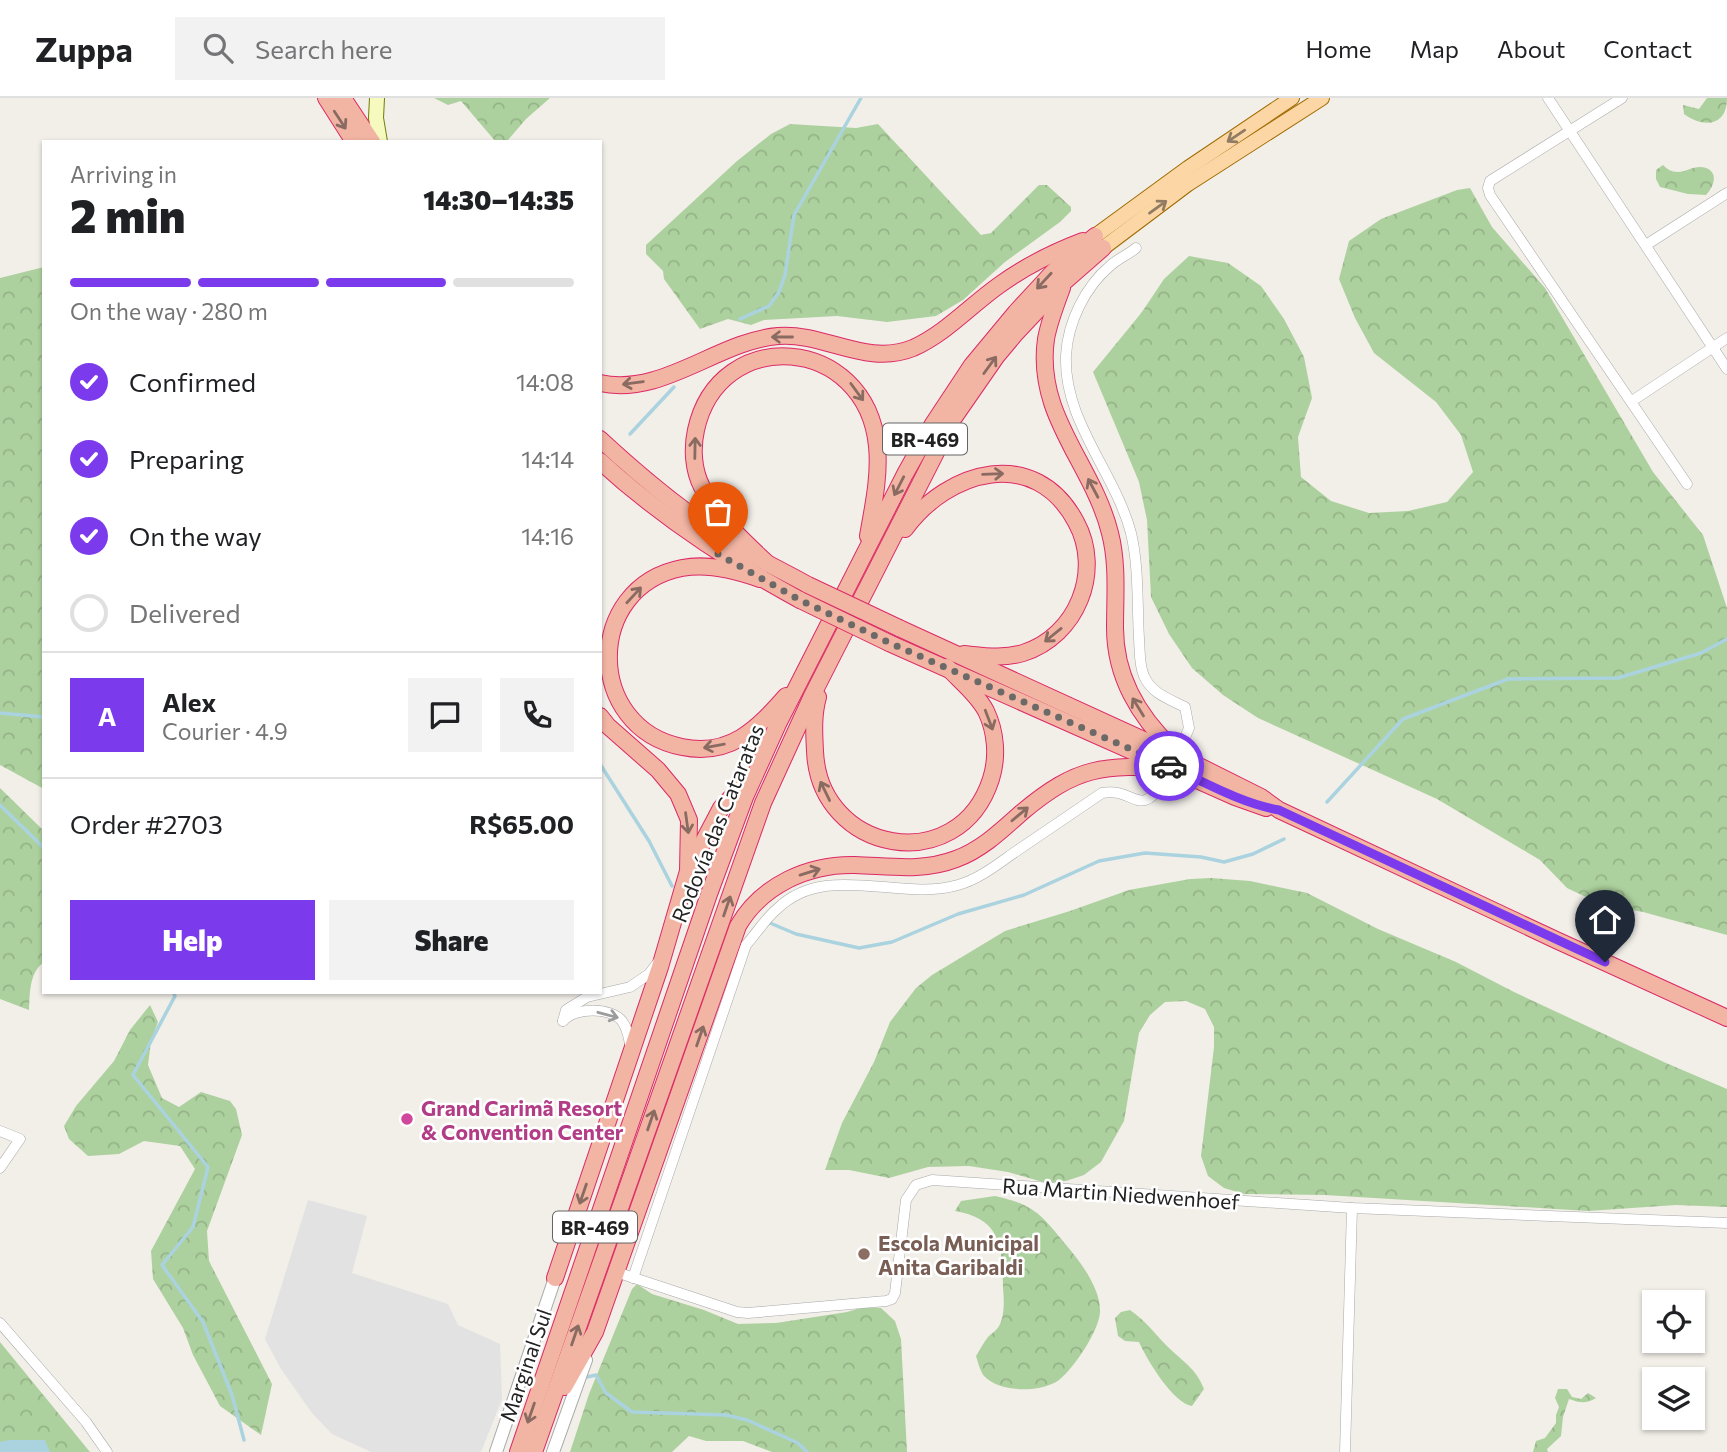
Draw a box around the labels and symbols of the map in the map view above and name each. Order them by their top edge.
one-way arrow [332,110,347,129]
one-way arrow [1226,129,1246,143]
one-way arrow [1148,200,1167,215]
one-way arrow [1036,272,1052,290]
one-way arrow [770,330,793,344]
one-way arrow [983,356,998,374]
one-way arrow [622,377,645,390]
one-way arrow [849,382,864,401]
road number: BR-469 [883,424,967,454]
one-way arrow [688,437,701,460]
one-way arrow [982,468,1005,481]
one-way arrow [892,475,905,496]
one-way arrow [1085,478,1099,499]
pin [688,482,748,554]
one-way arrow [625,587,642,604]
one-way arrow [1044,628,1062,643]
one-way arrow [1130,698,1144,718]
one-way arrow [983,708,996,730]
street label: Rodovía das Cataratas [666,720,768,926]
courier [1134,731,1204,801]
one-way arrow [703,740,726,754]
one-way arrow [818,781,831,802]
one-way arrow [1011,806,1029,822]
one-way arrow [681,812,694,834]
one-way arrow [798,864,820,877]
pin [1575,890,1635,962]
one-way arrow [721,896,734,917]
one-way arrow [596,1009,618,1022]
one-way arrow [694,1026,707,1048]
place label: Grand Carimã Resort & Convention Center [421,1095,624,1144]
one-way arrow [646,1110,658,1132]
marker: Grand Carimã Resort & Convention Center [399,1111,415,1127]
street label: Rua Martin Niedwenhoef [1002,1172,1241,1214]
one-way arrow [576,1182,588,1204]
road number: BR-469 [553,1212,637,1242]
place label: Escola Municipal Anita Garibaldi [878,1230,1039,1279]
marker: Escola Municipal Anita Garibaldi [856,1246,872,1262]
street label: Marginal Sul [494,1305,556,1425]
one-way arrow [569,1324,582,1346]
one-way arrow [524,1402,537,1424]

